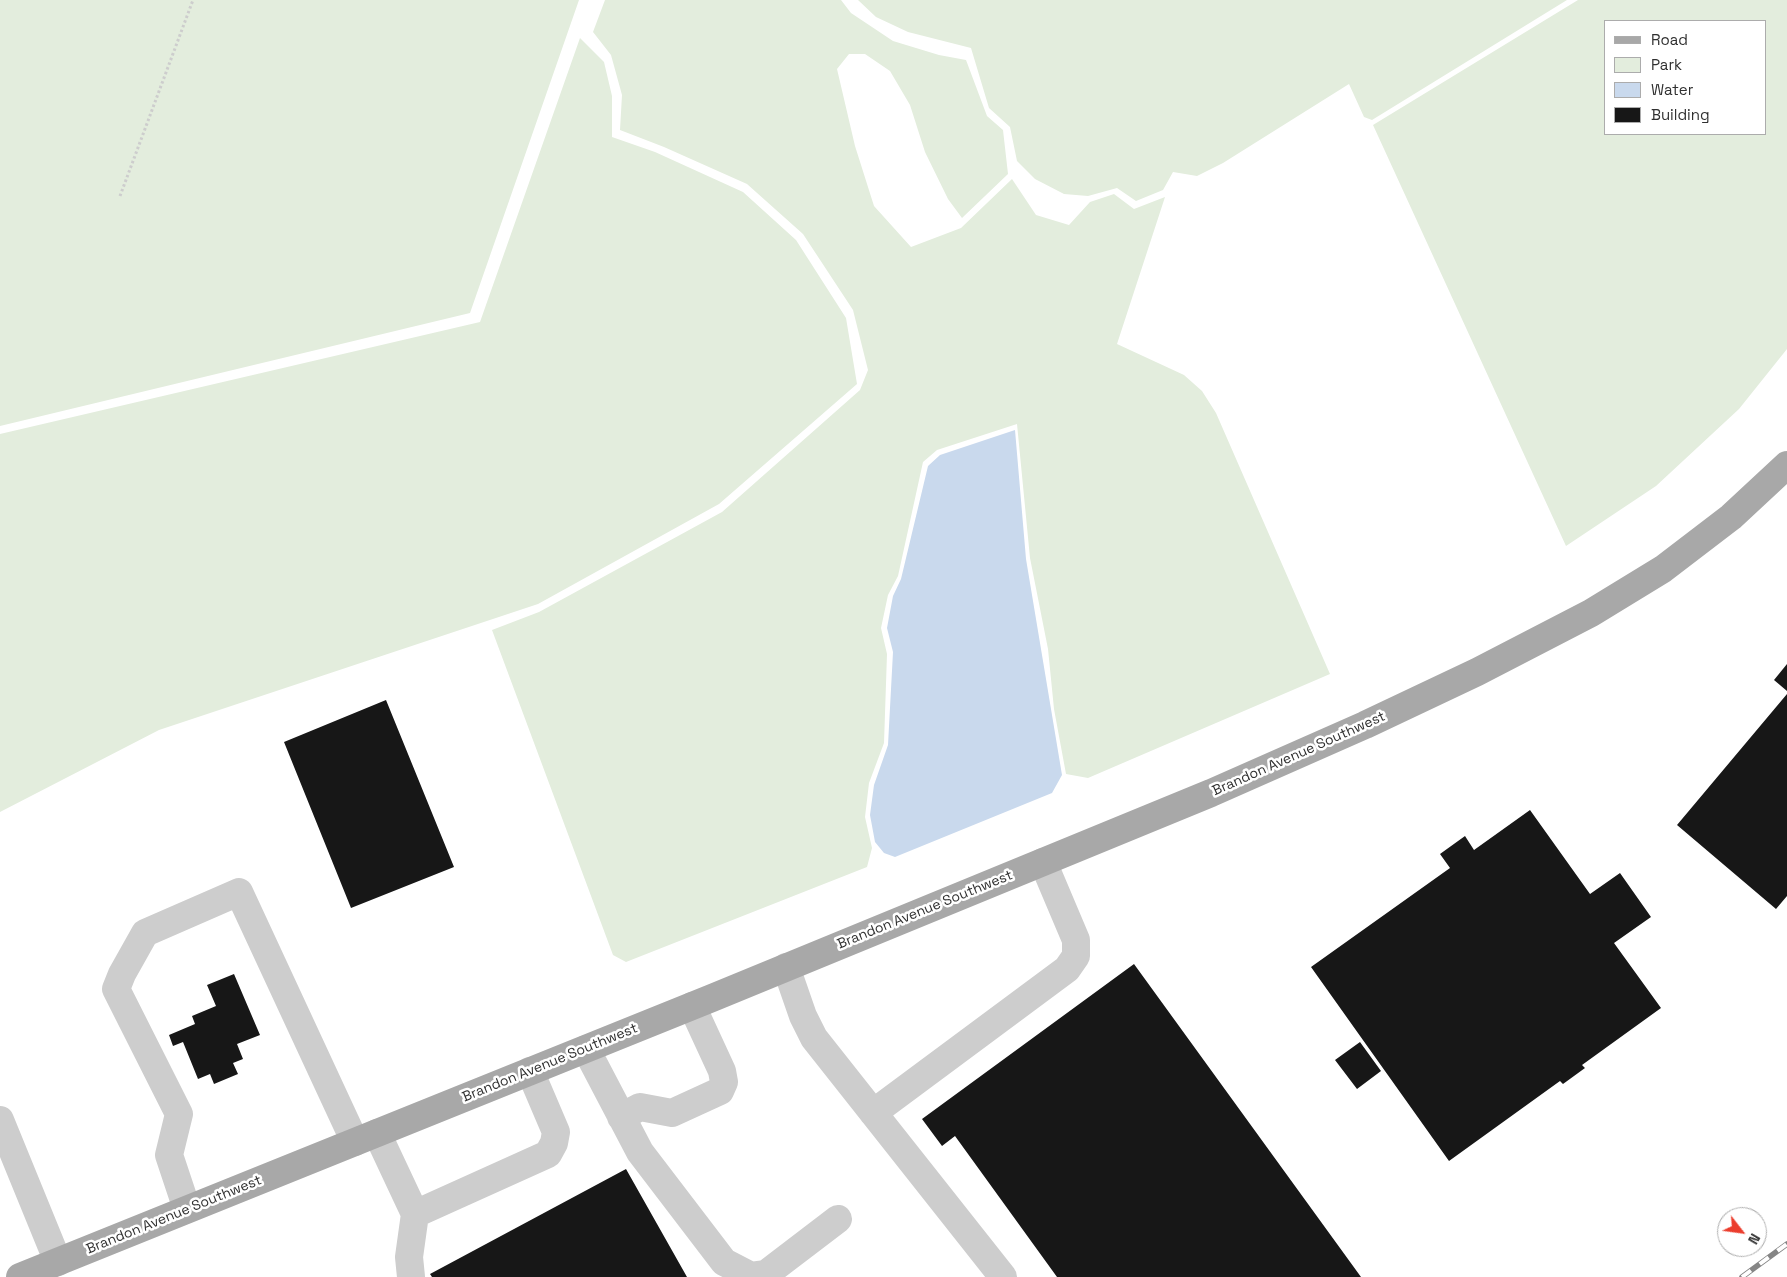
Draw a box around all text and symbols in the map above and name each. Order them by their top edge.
legend [1604,20,1767,135]
text: Road [1651,30,1688,49]
text: Park [1651,55,1682,74]
text: Water [1651,80,1693,99]
text: Building [1651,105,1710,124]
street label: Brandon Avenue Southwest [1210,708,1388,800]
street label: Brandon Avenue Southwest [835,867,1015,953]
street label: Brandon Avenue Southwest [460,1020,640,1106]
street label: Brandon Avenue Southwest [84,1172,264,1258]
north arrow [1717,1207,1767,1257]
text: N [1744,1230,1764,1248]

